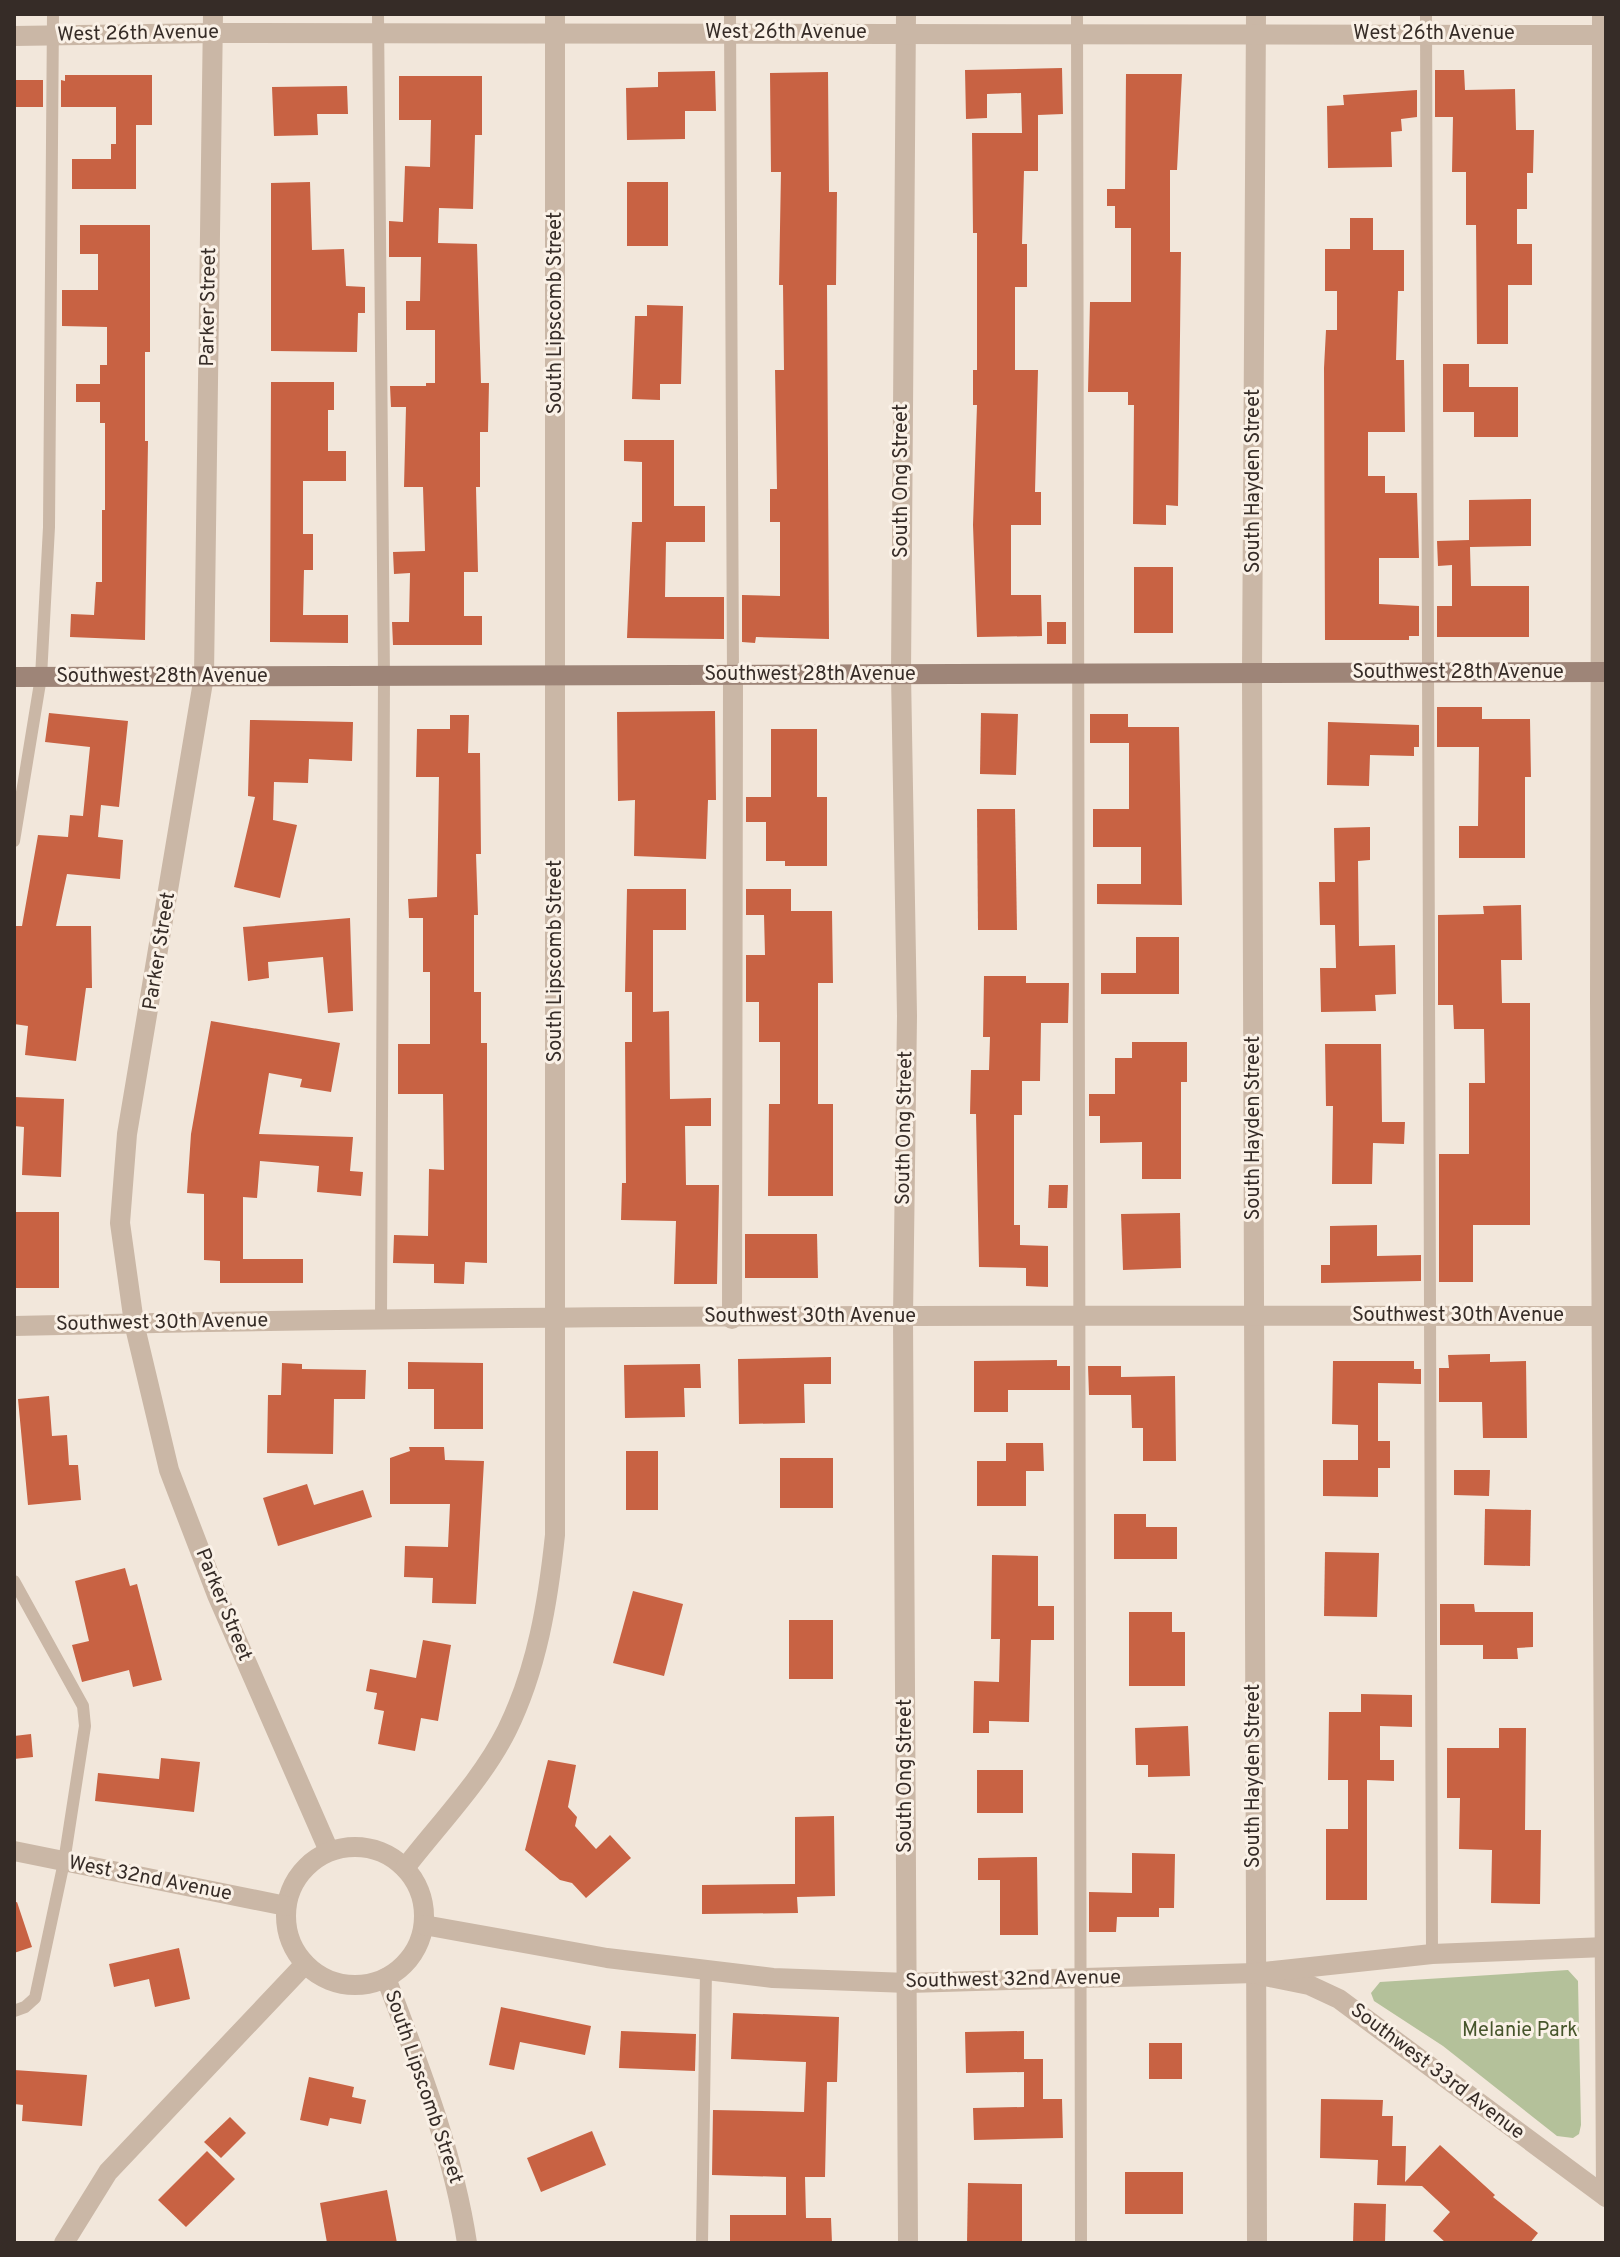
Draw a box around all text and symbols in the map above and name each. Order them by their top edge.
street label: West 26th Avenue [57,20,219,48]
street label: West 26th Avenue [705,20,867,46]
street label: West 26th Avenue [1353,21,1515,47]
street label: South Lipscomb Street [543,212,569,414]
street label: Parker Street [195,247,223,367]
street label: South Hayden Street [1241,389,1267,573]
street label: South Ong Street [889,404,915,558]
street label: Southwest 28th Avenue [1352,660,1564,686]
street label: Southwest 28th Avenue [704,662,916,688]
street label: Southwest 28th Avenue [56,664,268,690]
street label: South Lipscomb Street [543,860,569,1062]
street label: Parker Street [138,890,182,1012]
street label: South Hayden Street [1241,1036,1267,1220]
street label: South Ong Street [891,1051,919,1205]
street label: Southwest 30th Avenue [1352,1303,1564,1329]
street label: Southwest 30th Avenue [704,1304,916,1330]
street label: Southwest 30th Avenue [56,1308,268,1338]
street label: Parker Street [189,1545,257,1665]
street label: South Hayden Street [1241,1684,1267,1868]
street label: South Ong Street [893,1699,919,1853]
street label: West 32nd Avenue [66,1850,234,1908]
street label: Southwest 32nd Avenue [905,1965,1121,1995]
street label: South Lipscomb Street [378,1987,468,2187]
street label: Southwest 33rd Avenue [1345,1998,1529,2146]
park label: Melanie Park [1462,2018,1578,2044]

